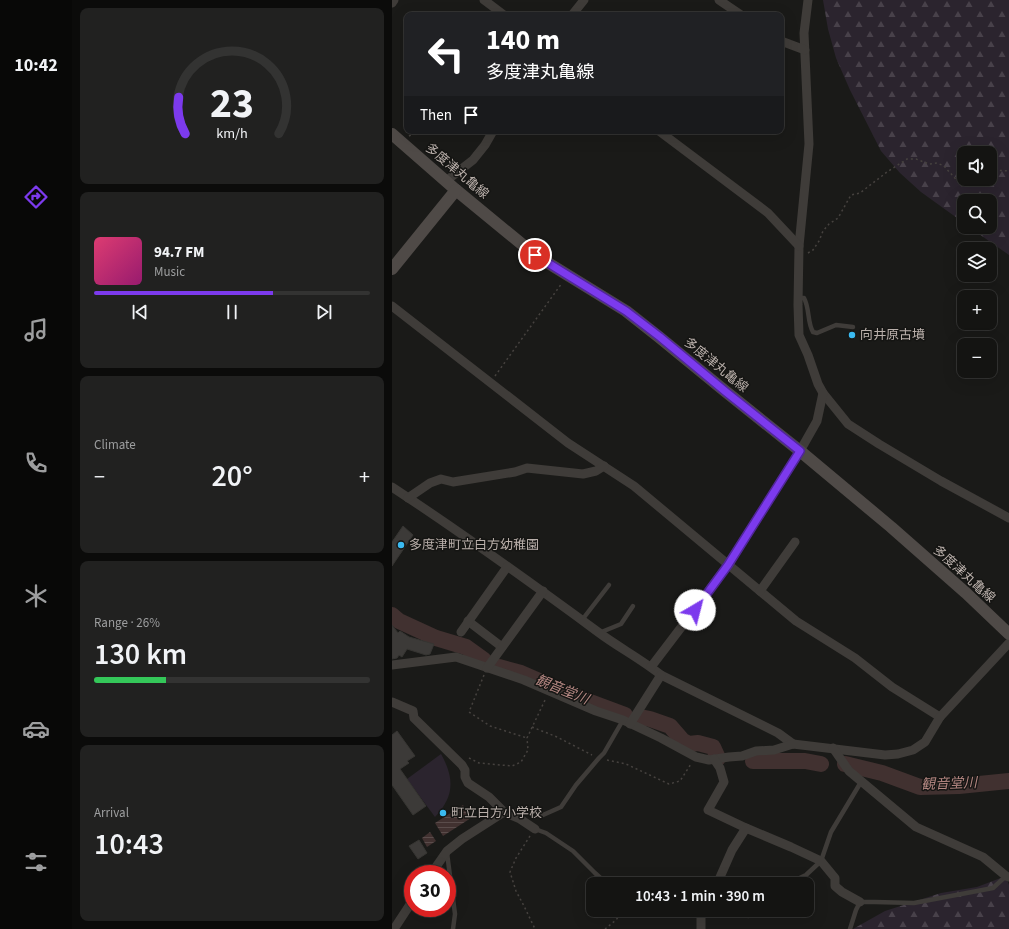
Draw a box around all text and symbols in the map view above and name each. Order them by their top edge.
text: 140 m [486,20,560,60]
icon: left [420,28,472,80]
text: 10:42 [14,53,58,78]
text: 多度津丸亀線 [486,60,594,85]
text: 23 [210,74,254,134]
icon: arrive [460,104,482,126]
text: Then [420,105,452,126]
text: km/h [216,123,248,144]
street label: 多度津丸亀線 [421,139,493,203]
map controls [957,146,997,378]
button: sound [957,146,997,186]
icon: directions [22,183,50,211]
button: search [957,194,997,234]
pin [518,238,552,272]
text: 94.7 FM [154,242,205,263]
button: layers [957,242,997,282]
icon: arrive [524,244,546,266]
text: Music [154,263,185,281]
button: + [957,290,997,330]
icon: previous [129,301,151,323]
icon: pause [221,301,243,323]
icon: next [313,301,335,323]
icon: music [22,316,50,344]
place label: 向井原古墳 [860,326,925,344]
marker: 向井原古墳 [847,330,857,340]
street label: 多度津丸亀線 [680,333,752,397]
button: − [957,338,997,378]
text: Climate [94,436,136,454]
icon: phone [22,449,50,477]
text: 20° [211,455,253,498]
text: − [94,461,105,493]
text: + [359,461,370,493]
place label: 多度津町立白方幼稚園 [409,536,539,554]
marker: 多度津町立白方幼稚園 [396,540,406,550]
street label: 多度津丸亀線 [929,541,999,607]
icon: climate [22,582,50,610]
position arrow [674,589,716,631]
text: Range · 26% [94,614,160,632]
text: 130 km [94,633,187,676]
water label: 観音堂川 [532,670,594,711]
icon: car [22,715,50,743]
water label: 観音堂川 [921,773,979,795]
text: Arrival [94,804,129,822]
place label: 町立白方小学校 [451,804,542,822]
marker: 町立白方小学校 [438,808,448,818]
text: 10:43 [94,823,164,866]
icon: filters [22,848,50,876]
speed limit sign: 30 [404,865,456,917]
text: 10:43 · 1 min · 390 m [635,886,765,907]

